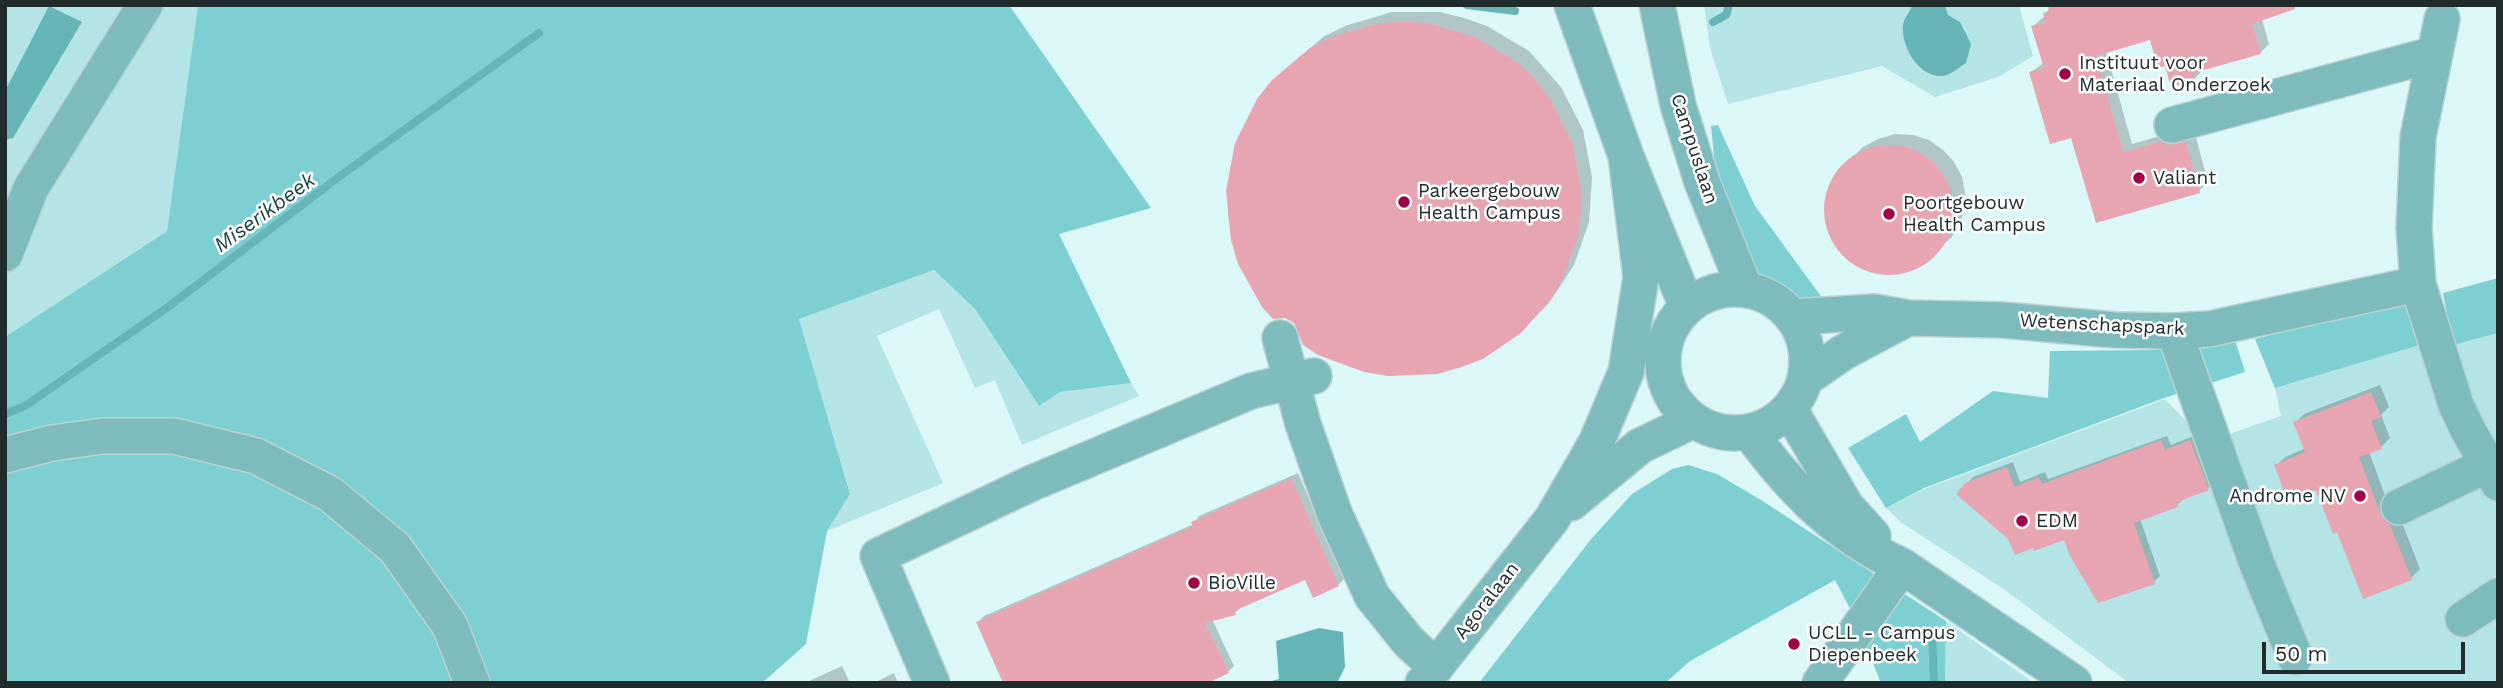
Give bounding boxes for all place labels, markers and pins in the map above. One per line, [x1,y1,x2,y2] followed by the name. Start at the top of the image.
[2079,52,2271,96] place label: Instituut voor Materiaal Onderzoek
[2057,66,2073,82] marker: Instituut voor Materiaal Onderzoek
[2153,167,2216,189] place label: Valiant
[2131,170,2147,186] marker: Valiant
[1418,180,1561,224] place label: Parkeergebouw Health Campus
[1903,192,2046,236] place label: Poortgebouw Health Campus
[1396,194,1412,210] marker: Parkeergebouw Health Campus
[1881,206,1897,222] marker: Poortgebouw Health Campus
[2229,485,2346,507] place label: Androme NV
[2352,488,2368,504] marker: Androme NV
[2036,510,2078,532] place label: EDM
[2014,513,2030,529] marker: EDM
[1208,572,1276,594] place label: BioVille
[1186,575,1202,591] marker: BioVille
[1808,622,1955,666] place label: UCLL - Campus Diepenbeek
[1786,636,1802,652] marker: UCLL - Campus Diepenbeek

